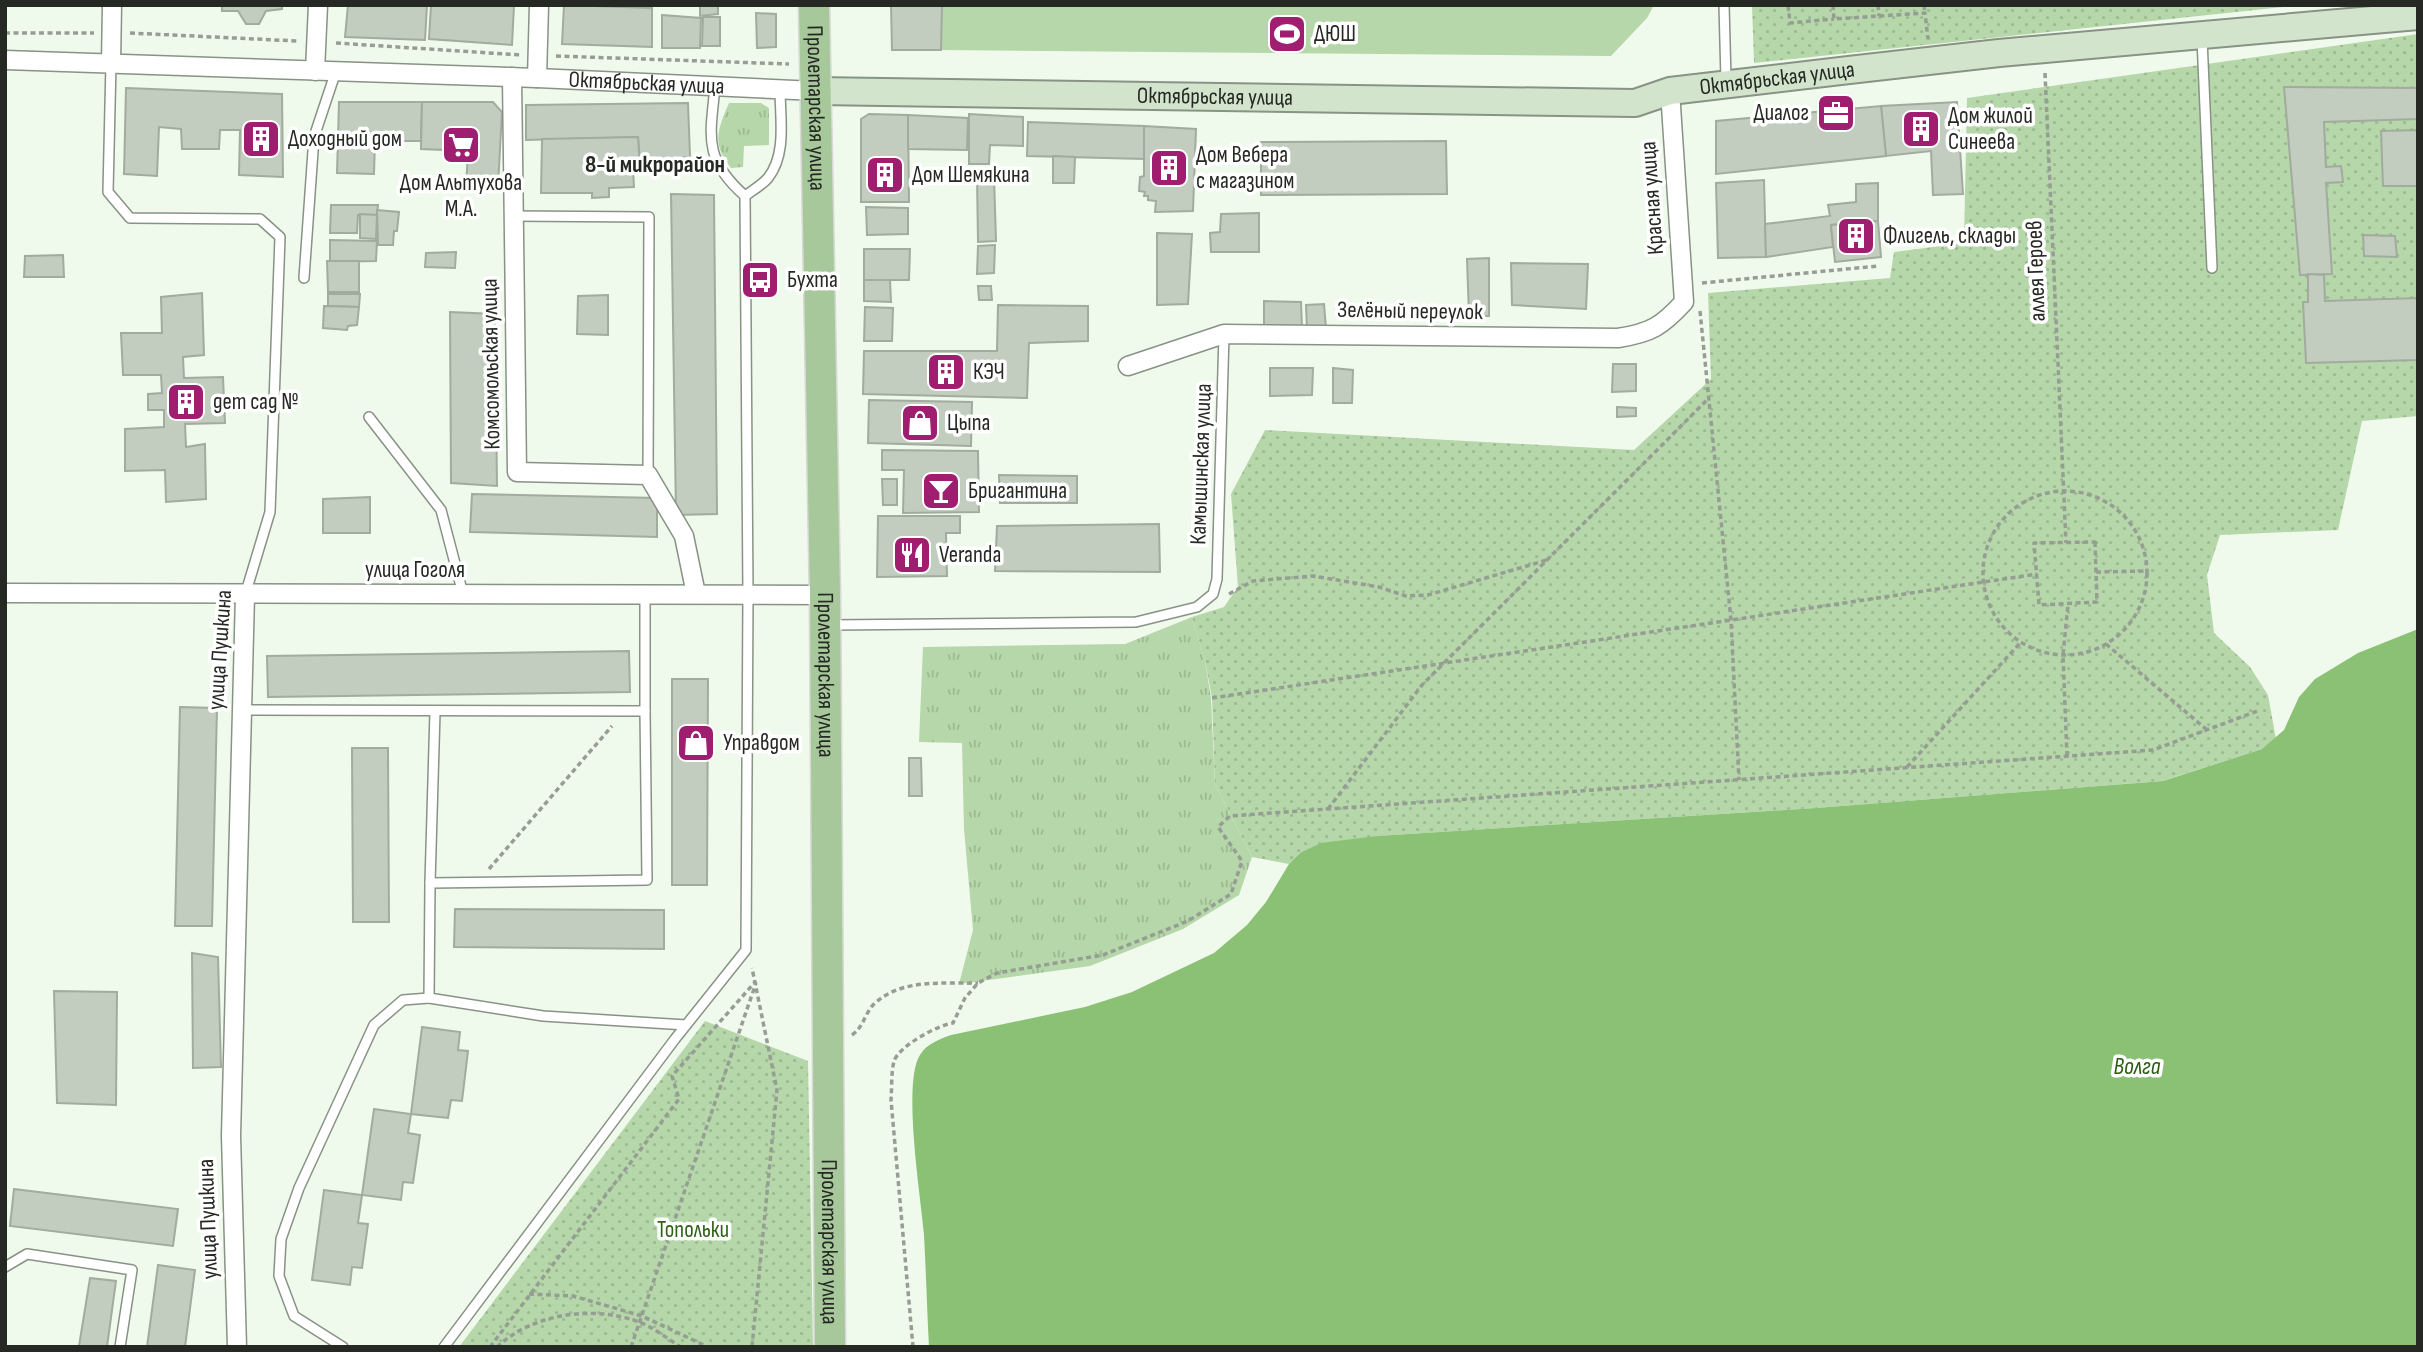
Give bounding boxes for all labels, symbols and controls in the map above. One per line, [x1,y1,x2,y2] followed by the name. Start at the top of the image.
[1266,13,1308,55] sports icon: ДЮШ
[1314,20,1356,48] place label: ДЮШ
[800,25,831,191] street label: Пролетарская улица
[1698,55,1856,101] street label: Октябрьская улица
[568,65,725,101] street label: Октябрьская улица
[1137,82,1293,112] street label: Октябрьская улица
[1815,92,1857,134] office icon: Диалог
[1753,99,1809,127] place label: Диалог
[1948,102,2033,156] place label: Дом жилой Синеева
[1900,108,1942,150] building icon: Дом жилой Синеева
[240,118,282,160] building icon: Доходный дом
[440,124,482,166] supermarket icon: Дом Альтухова М.А.
[288,125,402,153] place label: Доходный дом
[1634,140,1670,256] street label: Красная улица
[1196,141,1295,195] place label: Дом Вебера с магазином
[1148,147,1190,189] building icon: Дом Вебера с магазином
[585,150,725,179] district label: 8-й микрорайон
[864,154,906,196] building icon: Дом Шемякина
[912,161,1029,189] place label: Дом Шемякина
[400,169,522,223] place label: Дом Альтухова М.А.
[1835,215,1877,257] building icon: Флигель, склады
[2020,220,2052,322] street label: аллея Героев
[1883,222,2016,250] place label: Флигель, склады
[739,259,781,301] bus stop icon: Бухта
[787,266,838,294] place label: Бухта
[476,278,506,450] street label: Комсомольская улица
[1337,296,1483,326] street label: Зелёный переулок
[925,351,967,393] building icon: КЭЧ
[973,358,1005,386] place label: КЭЧ
[165,381,207,423] building icon: дет сад №
[1184,383,1218,545] street label: Камышинская улица
[213,388,298,416] place label: дет сад №
[899,402,941,444] shop icon: Цыпа
[947,409,990,437] place label: Цыпа
[920,470,962,512] bar icon: Бригантина
[968,477,1067,505] place label: Бригантина
[891,534,933,576] restaurant icon: Veranda
[939,541,1001,569] place label: Veranda
[365,556,465,584] street label: улица Гоголя
[202,589,238,711] street label: улица Пушкина
[811,592,840,758] street label: Пролетарская улица
[675,722,717,764] shop icon: Управдом
[723,729,800,757] place label: Управдом
[2114,1052,2161,1081] water label: Волга
[192,1158,224,1280] street label: улица Пушкина
[815,1159,844,1325] street label: Пролетарская улица
[657,1216,729,1244] park label: Топольки

